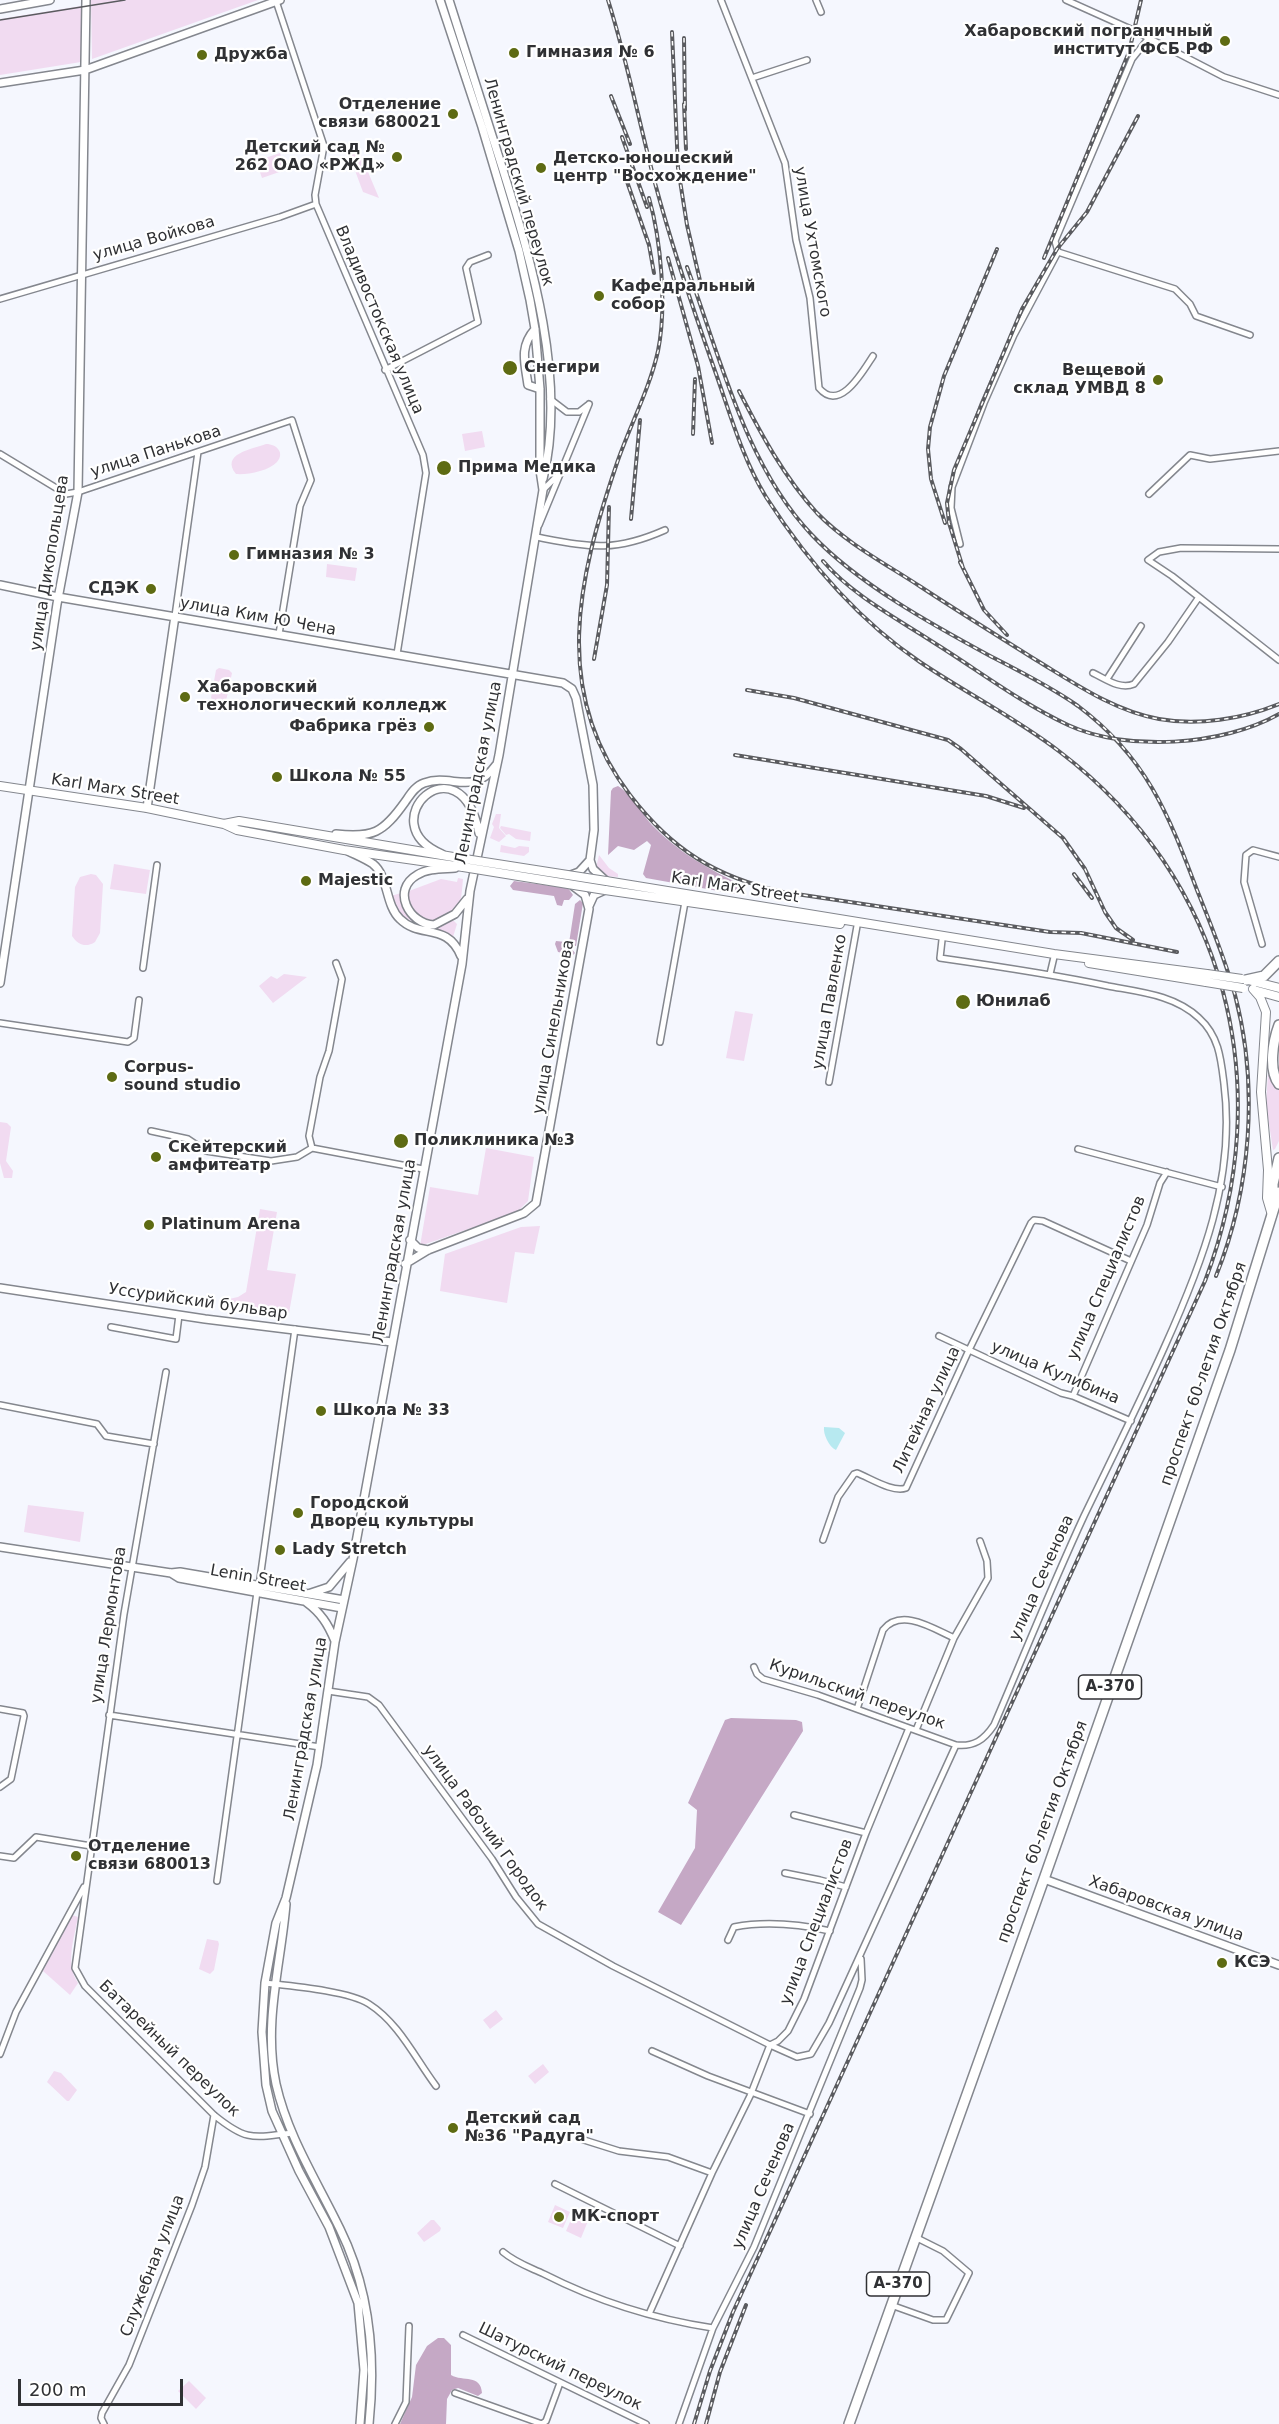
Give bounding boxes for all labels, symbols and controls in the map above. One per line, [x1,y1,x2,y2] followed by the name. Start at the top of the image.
[964,22,1213,60] place label: Хабаровский пограничный институт ФСБ РФ
[1218,34,1232,48] marker: Хабаровский пограничный институт ФСБ РФ
[526,43,655,63] place label: Гимназия № 6
[214,45,288,65] place label: Дружба
[507,46,521,60] marker: Гимназия № 6
[195,48,209,62] marker: Дружба
[479,75,557,289] street label: Ленинградский переулок
[318,95,441,133] place label: Отделение связи 680021
[446,107,460,121] marker: Отделение связи 680021
[235,138,385,176] place label: Детский сад № 262 ОАО «РЖД»
[553,149,757,187] place label: Детско-юношеский центр "Восхождение"
[390,150,404,164] marker: Детский сад № 262 ОАО «РЖД»
[534,161,548,175] marker: Детско-юношеский центр "Восхождение"
[789,165,835,319] street label: улица Ухтомского
[91,212,217,266] street label: улица Войкова
[330,223,428,417] street label: Владивостокская улица
[611,277,755,315] place label: Кафедральный собор
[592,289,606,303] marker: Кафедральный собор
[524,358,600,378] place label: Снегири
[501,359,519,377] marker: Снегири
[1013,361,1146,399] place label: Вещевой склад УМВД 8
[1151,373,1165,387] marker: Вещевой склад УМВД 8
[88,422,224,482] street label: улица Панькова
[458,458,596,478] place label: Прима Медика
[435,459,453,477] marker: Прима Медика
[27,474,73,652] street label: улица Дикопольцева
[246,545,375,565] place label: Гимназия № 3
[227,548,241,562] marker: Гимназия № 3
[88,579,139,599] place label: СДЭК
[144,582,158,596] marker: СДЭК
[178,594,338,640] street label: улица Ким Ю Чена
[197,678,447,716] place label: Хабаровский технологический колледж
[452,680,506,866] street label: Ленинградская улица
[178,690,192,704] marker: Хабаровский технологический колледж
[289,717,417,737] place label: Фабрика грёз
[422,720,436,734] marker: Фабрика грёз
[289,767,406,787] place label: Школа № 55
[50,770,180,810] street label: Karl Marx Street
[270,770,284,784] marker: Школа № 55
[670,868,800,908] street label: Karl Marx Street
[318,871,393,891] place label: Majestic
[299,874,313,888] marker: Majestic
[809,933,851,1071] street label: улица Павленко
[529,938,579,1116] street label: улица Синельникова
[976,992,1051,1012] place label: Юнилаб
[954,993,972,1011] marker: Юнилаб
[124,1058,241,1096] place label: Corpus- sound studio
[105,1070,119,1084] marker: Corpus- sound studio
[414,1131,575,1151] place label: Поликлиника №3
[392,1132,410,1150] marker: Поликлиника №3
[168,1138,287,1176] place label: Скейтерский амфитеатр
[149,1150,163,1164] marker: Скейтерский амфитеатр
[369,1158,421,1344] street label: Ленинградская улица
[1064,1193,1150,1363] street label: улица Специалистов
[161,1215,300,1235] place label: Platinum Arena
[142,1218,156,1232] marker: Platinum Arena
[1157,1260,1251,1488] street label: проспект 60-летия Октября
[107,1280,289,1324] street label: Уссурийский бульвар
[988,1337,1122,1409] street label: улица Кулибина
[889,1344,965,1476] street label: Литейная улица
[333,1401,450,1421] place label: Школа № 33
[314,1404,328,1418] marker: Школа № 33
[310,1494,474,1532] place label: Городской Дворец культуры
[291,1506,305,1520] marker: Городской Дворец культуры
[1006,1512,1078,1644] street label: улица Сеченова
[292,1540,407,1560] place label: Lady Stretch
[273,1543,287,1557] marker: Lady Stretch
[87,1545,131,1705] street label: улица Лермонтова
[209,1561,307,1597] street label: Lenin Street
[280,1636,332,1822] street label: Ленинградская улица
[766,1656,948,1734] street label: Курильский переулок
[1078,1675,1142,1699] road number: А-370
[994,1718,1092,1946] street label: проспект 60-летия Октября
[418,1741,552,1915] street label: улица Рабочий Городок
[776,1836,858,2008] street label: улица Специалистов
[88,1837,211,1875] place label: Отделение связи 680013
[69,1849,83,1863] marker: Отделение связи 680013
[1086,1872,1246,1946] street label: Хабаровская улица
[1234,1953,1271,1973] place label: КСЭ
[1215,1956,1229,1970] marker: КСЭ
[95,1977,243,2121] street label: Батарейный переулок
[465,2109,594,2147] place label: Детский сад №36 "Радуга"
[729,2120,799,2252] street label: улица Сеченова
[446,2121,460,2135] marker: Детский сад №36 "Радуга"
[117,2192,189,2340] street label: Служебная улица
[571,2207,659,2227] place label: МК-спорт
[552,2210,566,2224] marker: МК-спорт
[866,2272,930,2296] road number: А-370
[475,2319,645,2415] street label: Шатурский переулок
[21,2367,186,2405] scale bar
[29,2379,87,2400] text: 200 m

